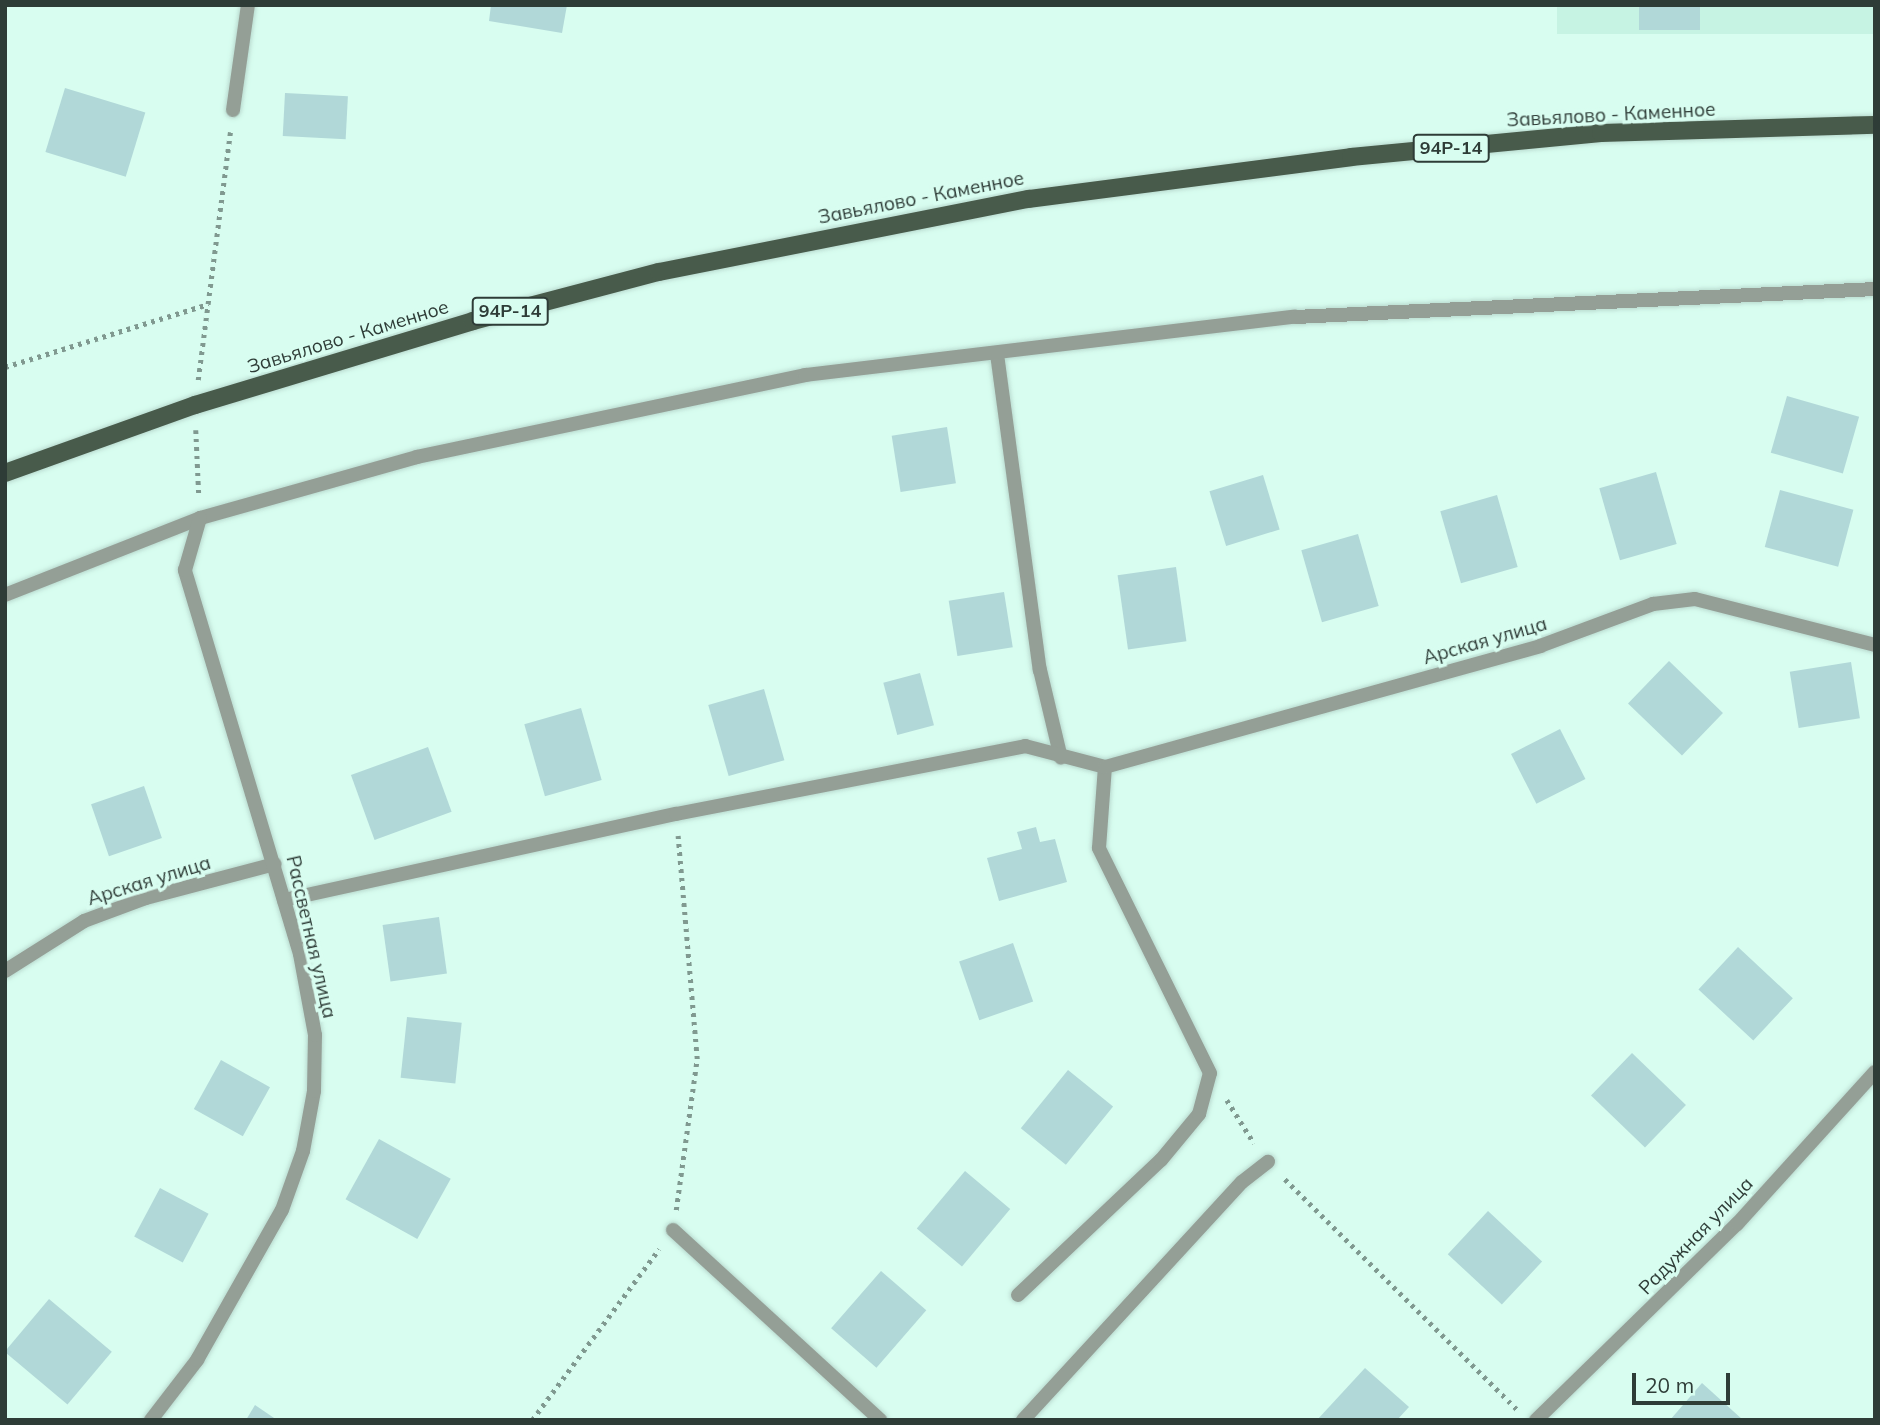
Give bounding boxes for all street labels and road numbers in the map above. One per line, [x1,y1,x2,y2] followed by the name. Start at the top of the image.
[1506,98,1716,132] street label: Завьялово - Каменное
[1412,134,1490,162] road number: 94Р-14
[816,167,1026,229] street label: Завьялово - Каменное
[245,296,451,378] street label: Завьялово - Каменное
[472,296,548,326] road number: 94Р-14
[1420,612,1550,670] street label: Арская улица
[85,851,213,911] street label: Арская улица
[281,853,341,1021] street label: Рассветная улица
[1634,1172,1758,1300] street label: Радужная улица

